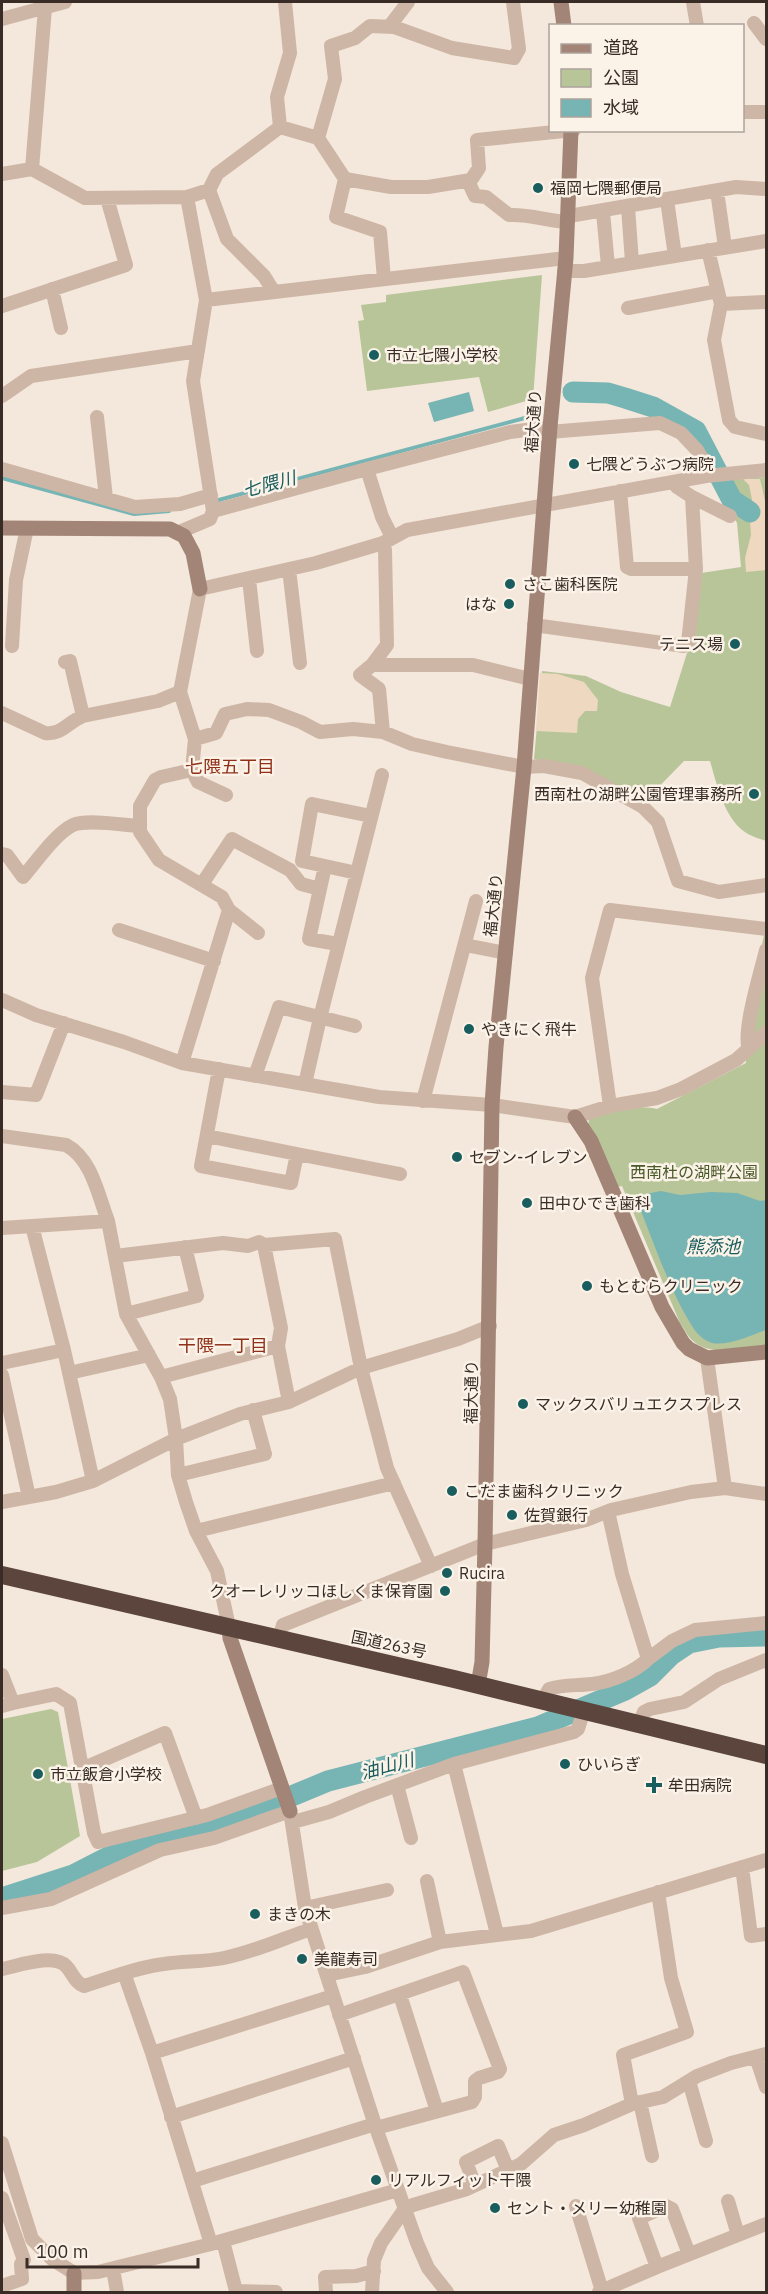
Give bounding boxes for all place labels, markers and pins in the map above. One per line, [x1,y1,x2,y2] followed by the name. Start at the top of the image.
[550,178,662,198] place label: 福岡七隈郵便局
[531,181,545,195] marker: 福岡七隈郵便局
[386,345,498,365] place label: 市立七隈小学校
[367,348,381,362] marker: 市立七隈小学校
[586,454,714,474] place label: 七隈どうぶつ病院
[567,457,581,471] marker: 七隈どうぶつ病院
[522,574,618,594] place label: さこ歯科医院
[503,577,517,591] marker: さこ歯科医院
[465,594,497,614] place label: はな
[502,597,516,611] marker: はな
[659,634,723,654] place label: テニス場
[728,637,742,651] marker: テニス場
[534,784,742,804] place label: 西南杜の湖畔公園管理事務所
[747,787,761,801] marker: 西南杜の湖畔公園管理事務所
[481,1019,577,1039] place label: やきにく飛牛
[462,1022,476,1036] marker: やきにく飛牛
[469,1147,587,1167] place label: セブン-イレブン
[450,1150,464,1164] marker: セブン-イレブン
[539,1193,651,1213] place label: 田中ひでき歯科
[520,1196,534,1210] marker: 田中ひでき歯科
[599,1276,743,1296] place label: もとむらクリニック
[580,1279,594,1293] marker: もとむらクリニック
[535,1394,742,1414] place label: マックスバリュエクスプレス
[516,1397,530,1411] marker: マックスバリュエクスプレス
[464,1481,624,1501] place label: こだま歯科クリニック
[445,1484,459,1498] marker: こだま歯科クリニック
[524,1505,588,1525] place label: 佐賀銀行
[505,1508,519,1522] marker: 佐賀銀行
[459,1563,505,1583] place label: Rucira
[440,1566,454,1580] marker: Rucira
[209,1581,433,1601] place label: クオーレリッコほしくま保育園
[438,1584,452,1598] marker: クオーレリッコほしくま保育園
[577,1754,641,1774] place label: ひいらぎ
[558,1757,572,1771] marker: ひいらぎ
[50,1764,162,1784] place label: 市立飯倉小学校
[31,1767,45,1781] marker: 市立飯倉小学校
[668,1775,732,1795] place label: 牟田病院
[645,1776,663,1794] marker: 牟田病院
[267,1904,331,1924] place label: まきの木
[248,1907,262,1921] marker: まきの木
[314,1949,378,1969] place label: 美龍寿司
[295,1952,309,1966] marker: 美龍寿司
[388,2170,532,2190] place label: リアルフィット干隈
[369,2173,383,2187] marker: リアルフィット干隈
[507,2198,667,2218] place label: セント・メリー幼稚園
[488,2201,502,2215] marker: セント・メリー幼稚園

